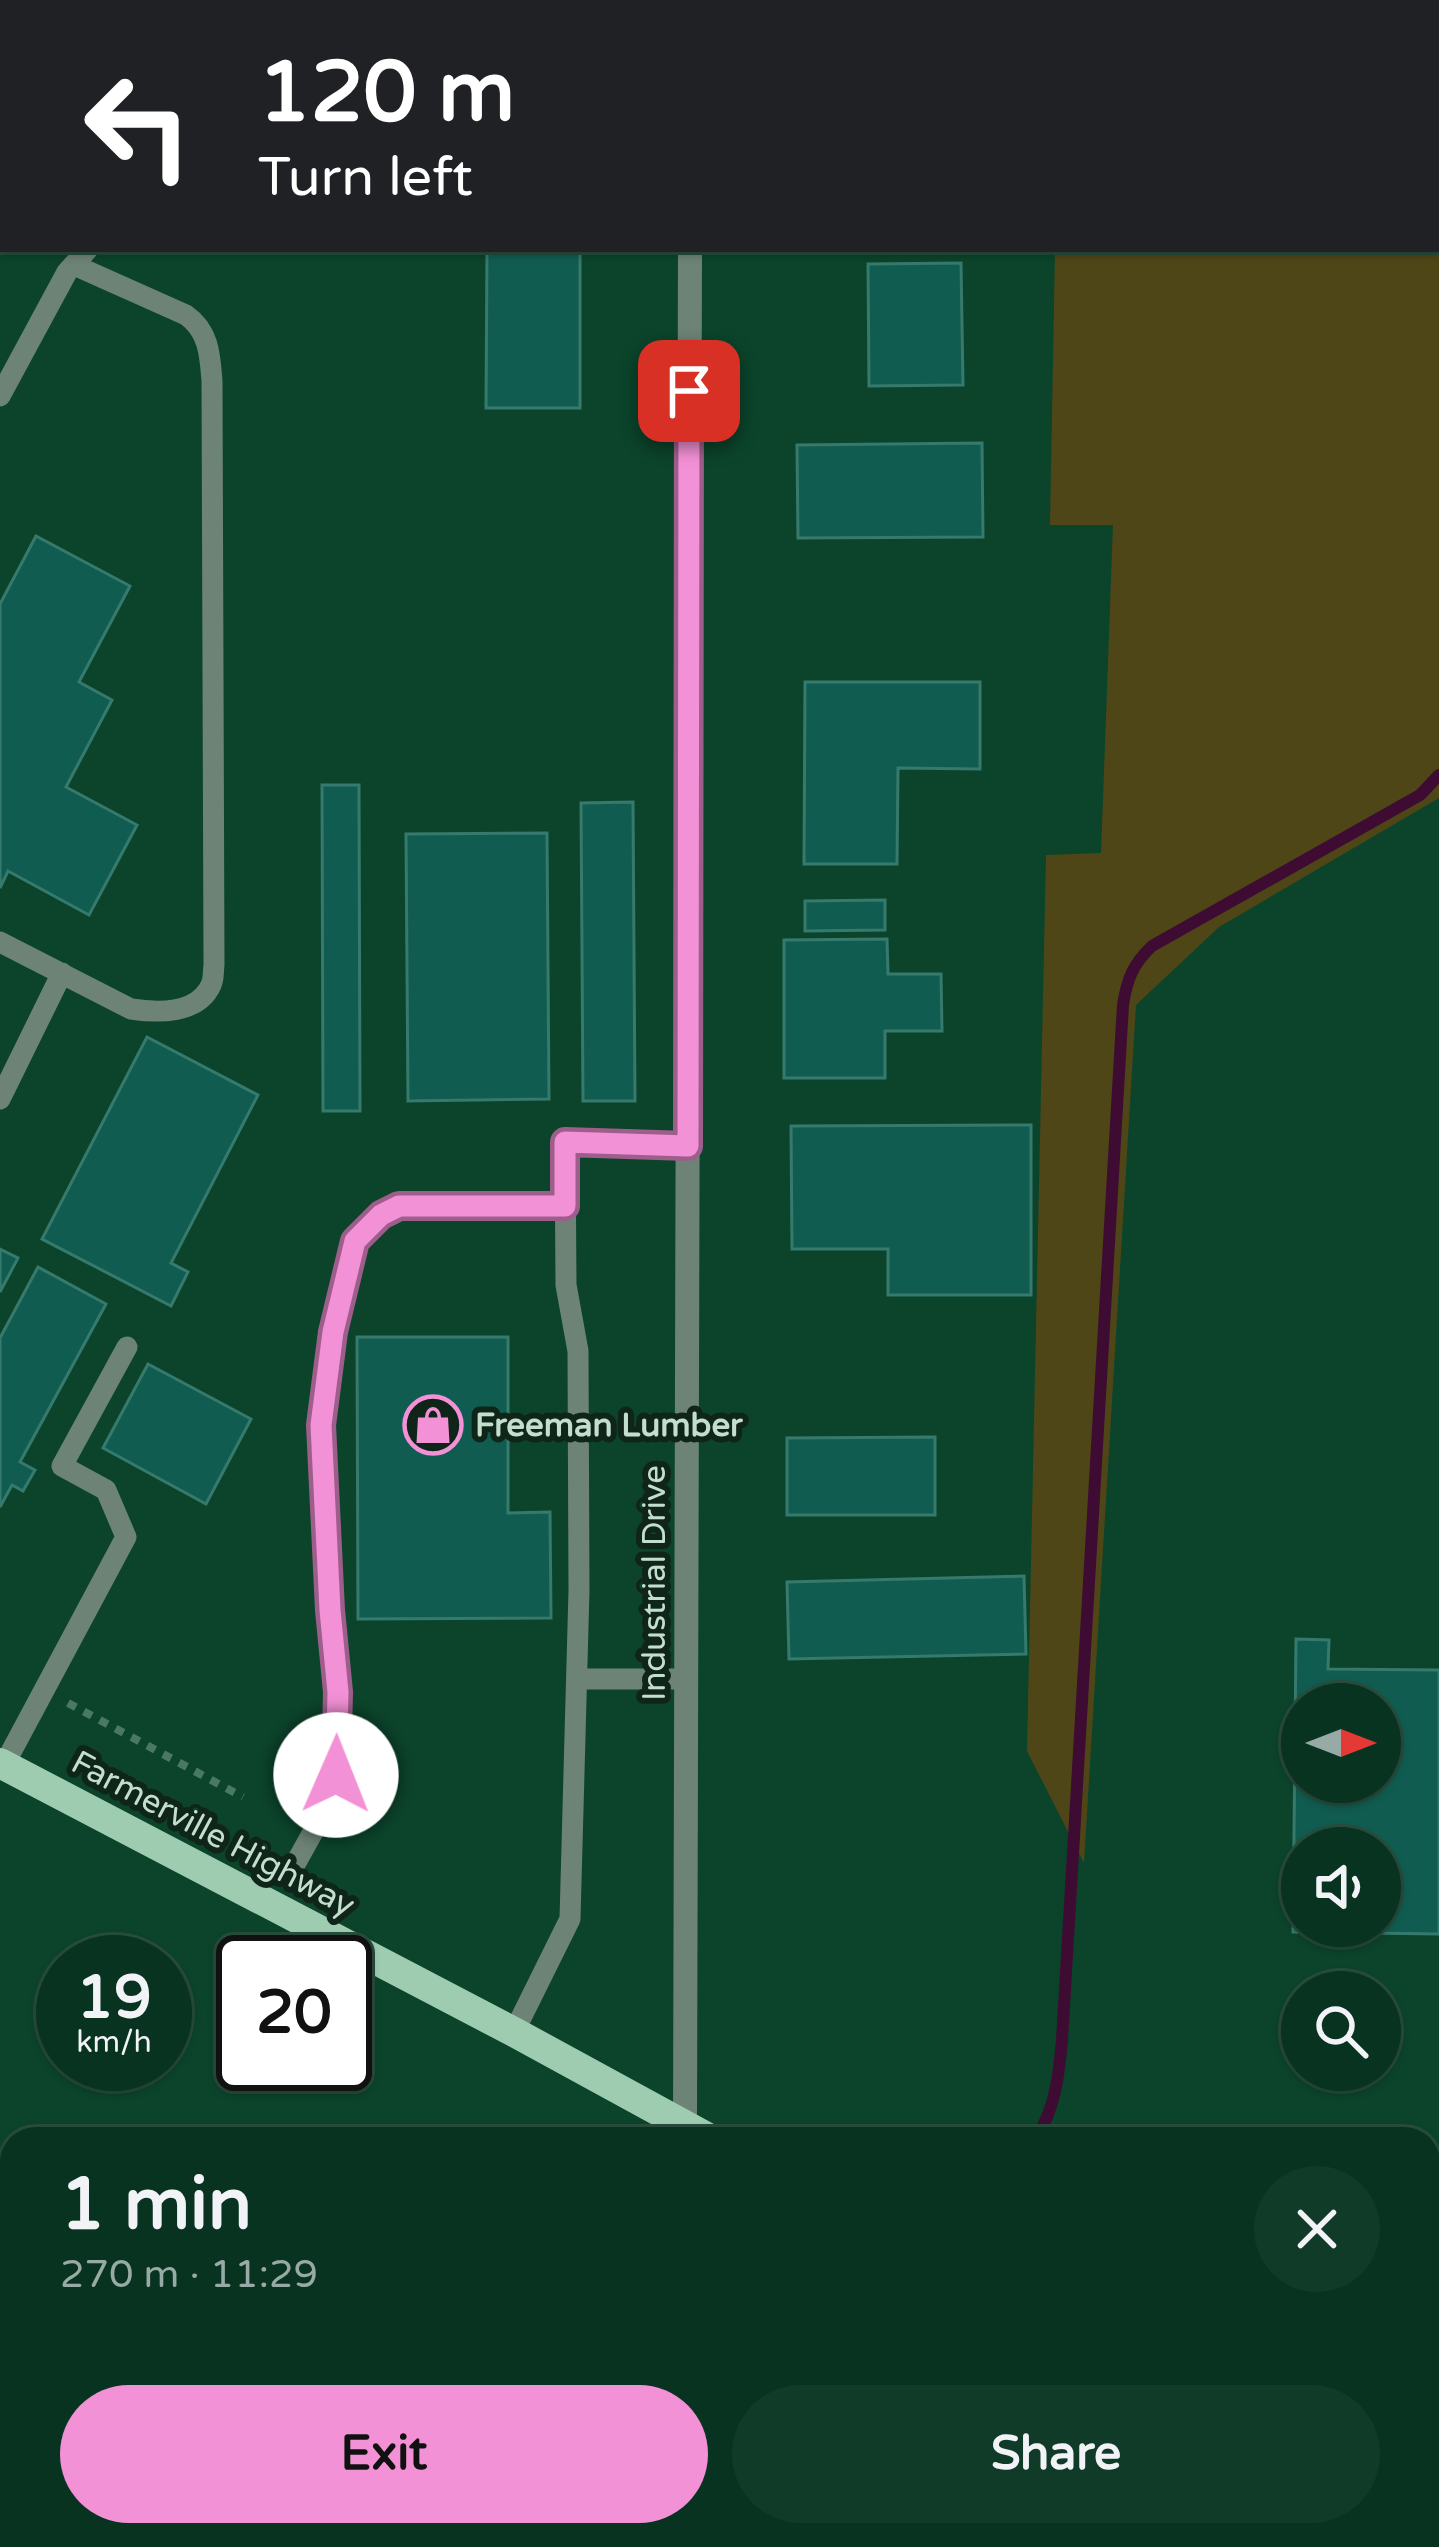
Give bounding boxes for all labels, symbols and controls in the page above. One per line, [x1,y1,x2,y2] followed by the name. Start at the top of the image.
[258,43,515,144] text: 120 m
[60,48,216,204] icon: left
[258,145,473,210] text: Turn left
[638,340,740,442] pin
[656,358,722,424] icon: arrive
[402,1394,464,1456] shop icon: Freeman Lumber
[475,1406,743,1445] place label: Freeman Lumber
[635,1465,674,1701] street label: Industrial Drive
[1281,1683,1401,1803] north arrow
[1281,1683,1401,2091] map controls
[273,1712,399,1838] position arrow
[65,1743,361,1925] street label: Farmerville Highway
[1281,1827,1401,1947] button: sound
[216,1935,372,2091] speed limit sign: 20
[76,1962,152,2034] text: 19
[1281,1971,1401,2091] button: search
[76,2024,152,2061] text: km/h
[60,2162,252,2249] text: 1 min
[1254,2166,1380,2292] button: close
[60,2251,318,2298] text: 270 m · 11:29
[60,2385,708,2523] button: Exit
[732,2385,1380,2523] button: Share

